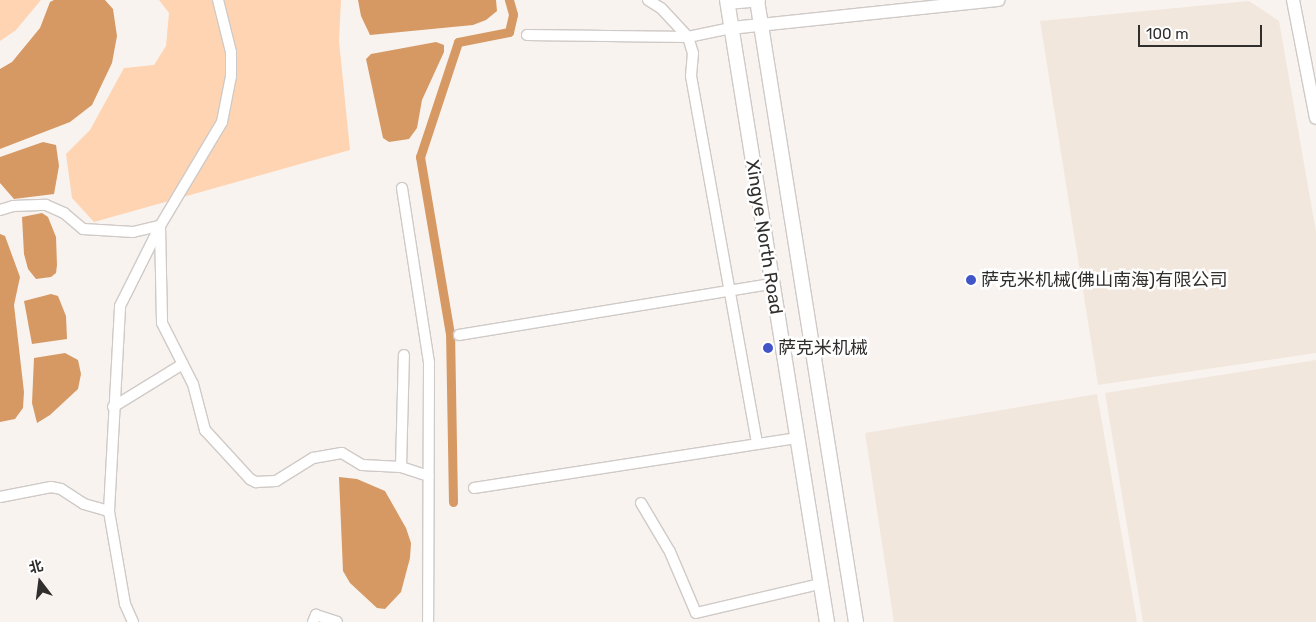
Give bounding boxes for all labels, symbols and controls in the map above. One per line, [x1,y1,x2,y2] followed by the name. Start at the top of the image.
[1141,15,1265,47] scale bar
[1146,25,1188,43] text: 100 m
[741,158,787,316] street label: Xingye North Road
[981,269,1227,291] place label: 萨克米机械(佛山南海)有限公司
[965,274,977,286] marker: 萨克米机械(佛山南海)有限公司
[778,337,868,359] place label: 萨克米机械
[762,342,774,354] marker: 萨克米机械
[15,557,65,607] north arrow
[27,557,45,577] text: 北

